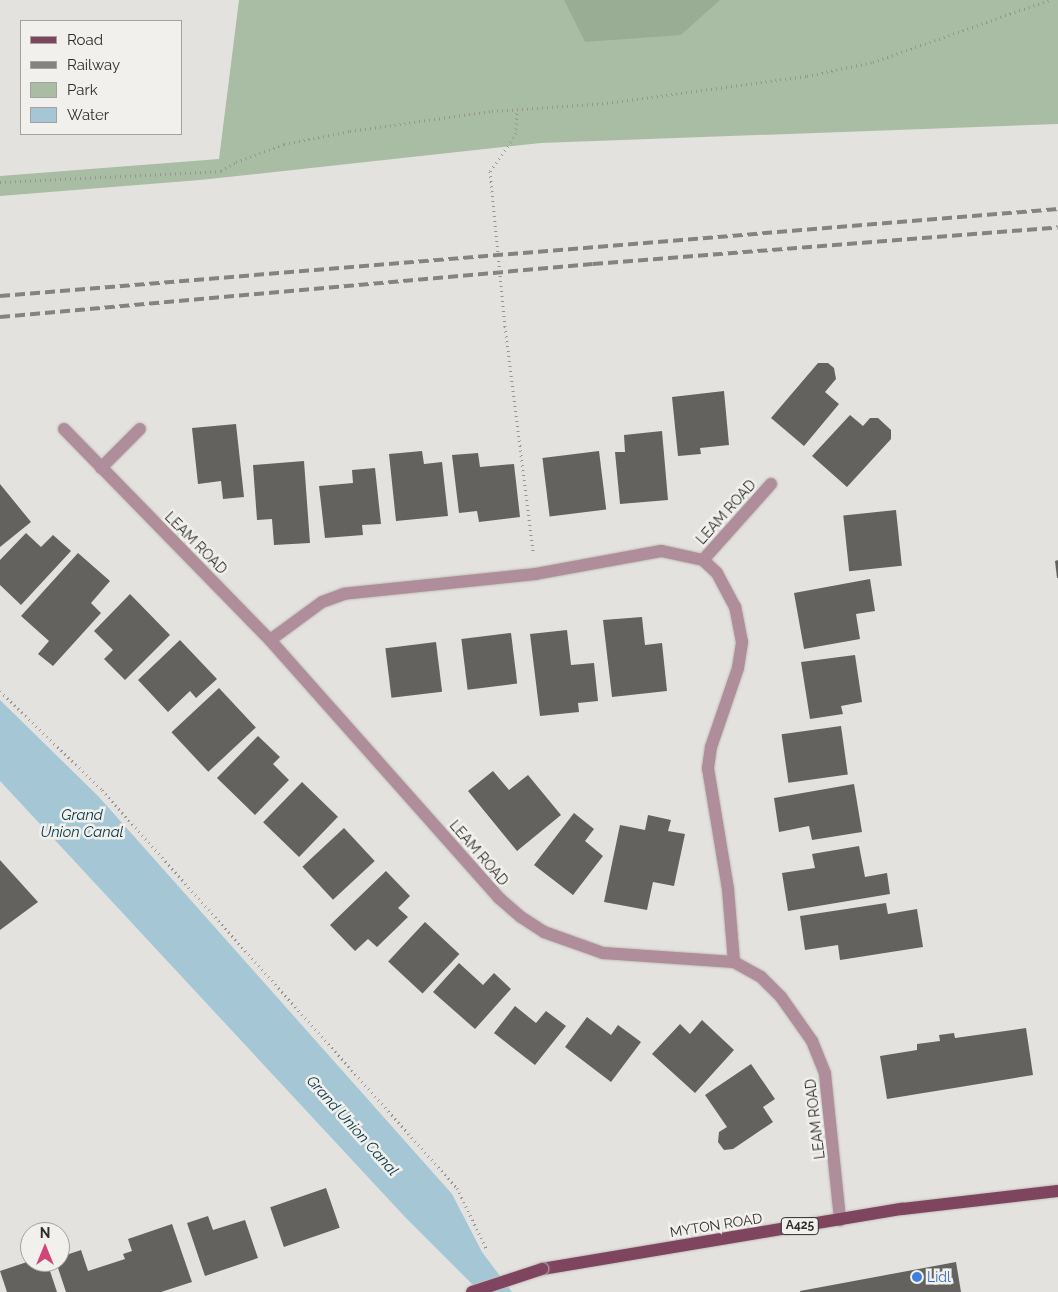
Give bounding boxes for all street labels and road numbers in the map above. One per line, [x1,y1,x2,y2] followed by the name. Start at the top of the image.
[693,476,759,548] street label: LEAM ROAD
[162,509,230,577] street label: LEAM ROAD
[446,817,512,889] street label: LEAM ROAD
[802,1078,828,1160] street label: LEAM ROAD
[669,1209,763,1241] street label: MYTON ROAD
[780,1216,820,1236] road number: A425

